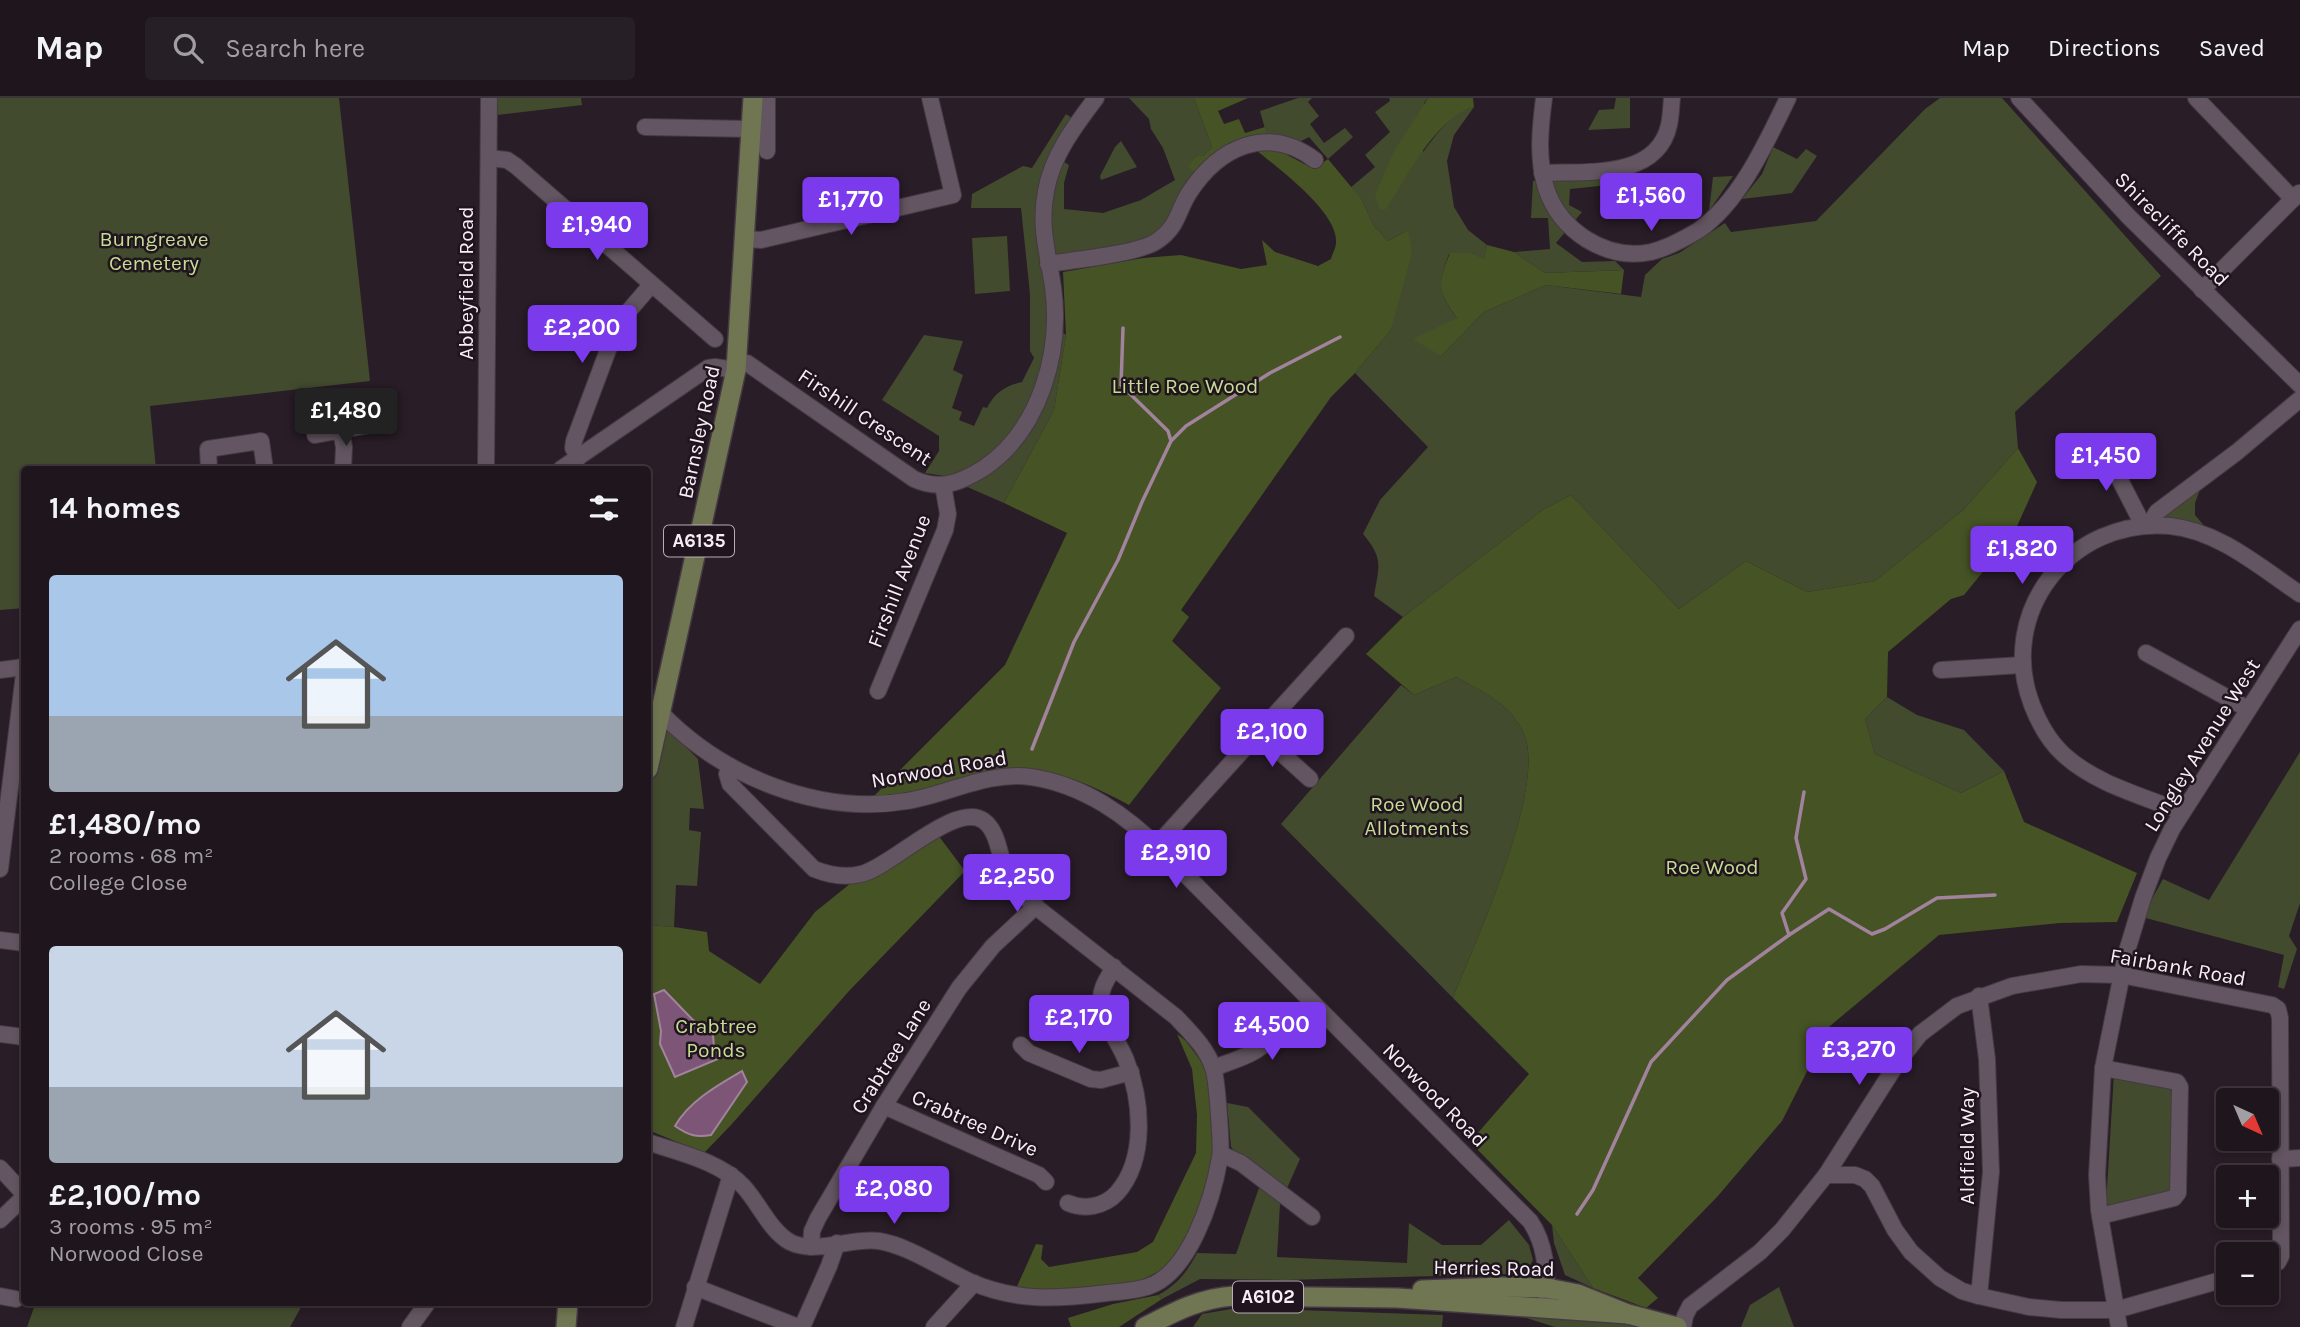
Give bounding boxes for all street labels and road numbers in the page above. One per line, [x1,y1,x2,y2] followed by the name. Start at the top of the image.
[2110,167,2234,291] street label: Shirecliffe Road
[454,206,478,360] street label: Abbeyfield Road
[673,363,725,501] street label: Barnsley Road
[794,363,936,471] street label: Firshill Crescent
[863,511,935,651] street label: Firshill Avenue
[664,526,734,556] road number: A6135
[2139,654,2265,836] street label: Longley Avenue West
[869,745,1009,793] street label: Norwood Road
[2108,943,2248,991] street label: Fairbank Road
[846,994,936,1118] street label: Crabtree Lane
[1378,1038,1492,1152] street label: Norwood Road
[908,1084,1042,1162] street label: Crabtree Drive
[1955,1087,1979,1205] street label: Aldfield Way
[1433,1255,1555,1281] street label: Herries Road
[1233,1282,1303,1312] road number: A6102

